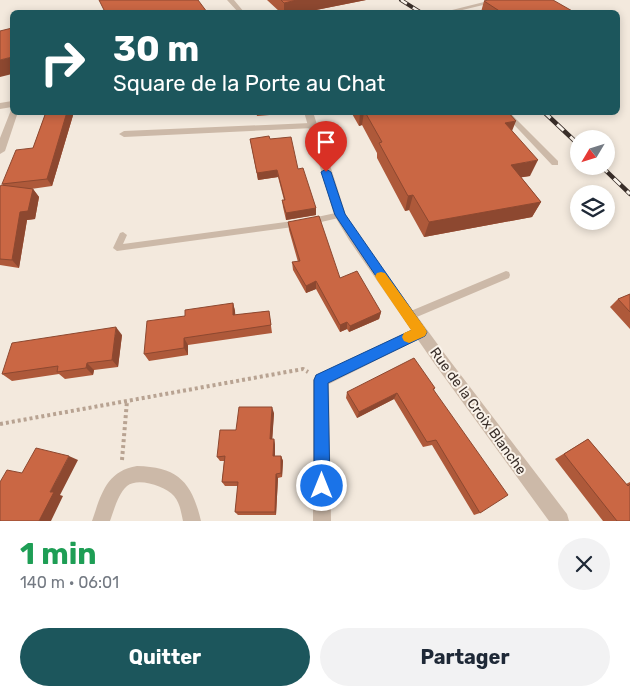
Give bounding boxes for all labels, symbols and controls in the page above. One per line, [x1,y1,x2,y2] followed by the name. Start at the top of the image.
[113,28,199,70] text: 30 m
[30,30,95,95] icon: right
[113,70,385,97] text: Square de la Porte au Chat
[305,121,347,172] pin
[312,128,340,156] icon: arrive
[570,130,615,175] north arrow
[570,130,615,230] map controls
[570,185,615,230] button: layers
[426,344,530,478] street label: Rue de la Croix Blanche
[295,459,347,511] position arrow
[20,536,97,572] text: 1 min
[558,538,610,590] button: close
[20,573,119,592] text: 140 m · 06:01
[20,628,310,686] button: Quitter
[320,628,610,686] button: Partager

